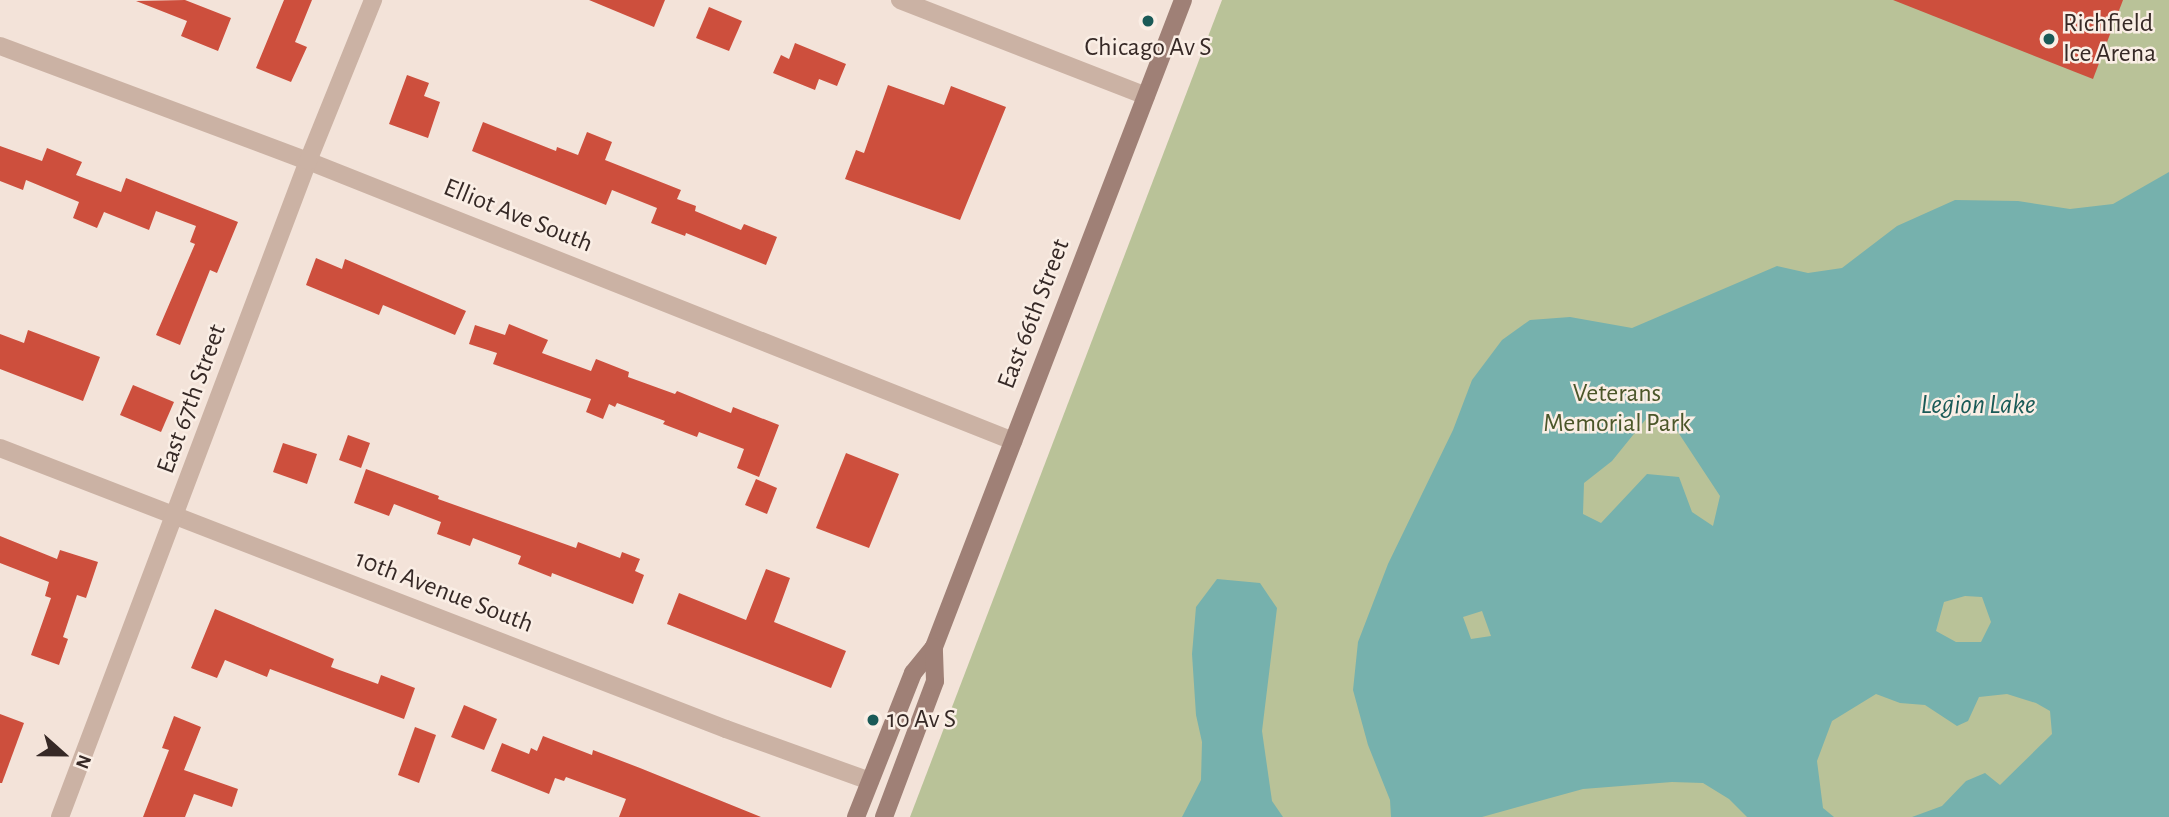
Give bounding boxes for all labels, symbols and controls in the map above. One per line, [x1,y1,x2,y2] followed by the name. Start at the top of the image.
[2063,8,2156,70] place label: Richfield Ice Arena
[1140,13,1156,29] marker: Chicago Av S
[2041,31,2057,47] marker: Richfield Ice Arena
[1085,32,1211,64] place label: Chicago Av S
[439,172,597,260] street label: Elliot Ave South
[991,235,1077,393] street label: East 66th Street
[151,320,233,478] street label: East 67th Street
[1543,378,1691,440] park label: Veterans Memorial Park
[1921,388,2035,422] water label: Legion Lake
[350,544,538,640] street label: 10th Avenue South
[887,704,956,736] place label: 10 Av S
[865,712,881,728] marker: 10 Av S
[28,719,98,789] north arrow
[72,752,94,771] text: N

